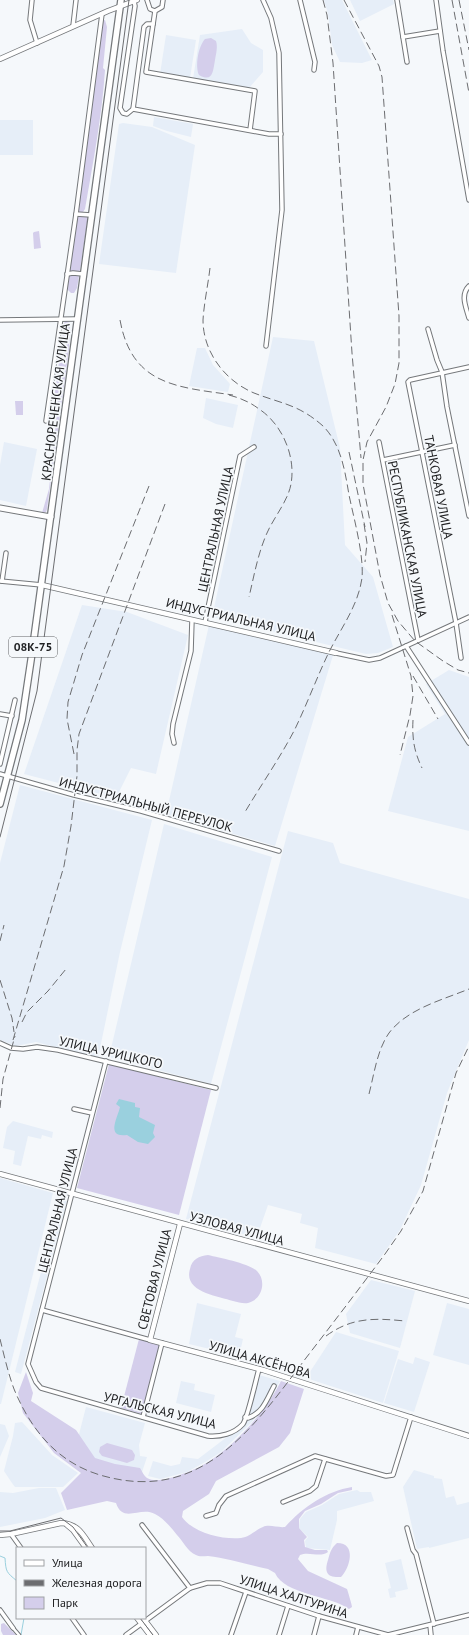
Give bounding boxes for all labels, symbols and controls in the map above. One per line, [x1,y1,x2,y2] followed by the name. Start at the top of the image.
[37,322,74,482] street label: КРАСНОРЕЧЕНСКАЯ УЛИЦА
[420,434,457,541] street label: ТАНКОВАЯ УЛИЦА
[384,459,431,619] street label: РЕСПУБЛИКАНСКАЯ УЛИЦА
[194,464,237,594] street label: ЦЕНТРАЛЬНАЯ УЛИЦА
[164,594,318,645] street label: ИНДУСТРИАЛЬНАЯ УЛИЦА
[9,637,57,657] road number: 08К-75
[57,773,234,836] street label: ИНДУСТРИАЛЬНЫЙ ПЕРЕУЛОК
[57,1032,165,1073] street label: УЛИЦА УРИЦКОГО
[34,1145,81,1274] street label: ЦЕНТРАЛЬНАЯ УЛИЦА
[188,1208,286,1249] street label: УЗЛОВАЯ УЛИЦА
[134,1226,175,1331] street label: СВЕТОВАЯ УЛИЦА
[207,1337,313,1382] street label: УЛИЦА АКСЁНОВА
[102,1388,218,1433] street label: УРГАЛЬСКАЯ УЛИЦА
[16,1547,146,1619] legend
[52,1555,83,1570] text: Улица
[237,1571,351,1622] street label: УЛИЦА ХАЛТУРИНА
[51,1575,142,1590] text: Железная дорога
[52,1595,78,1610] text: Парк

